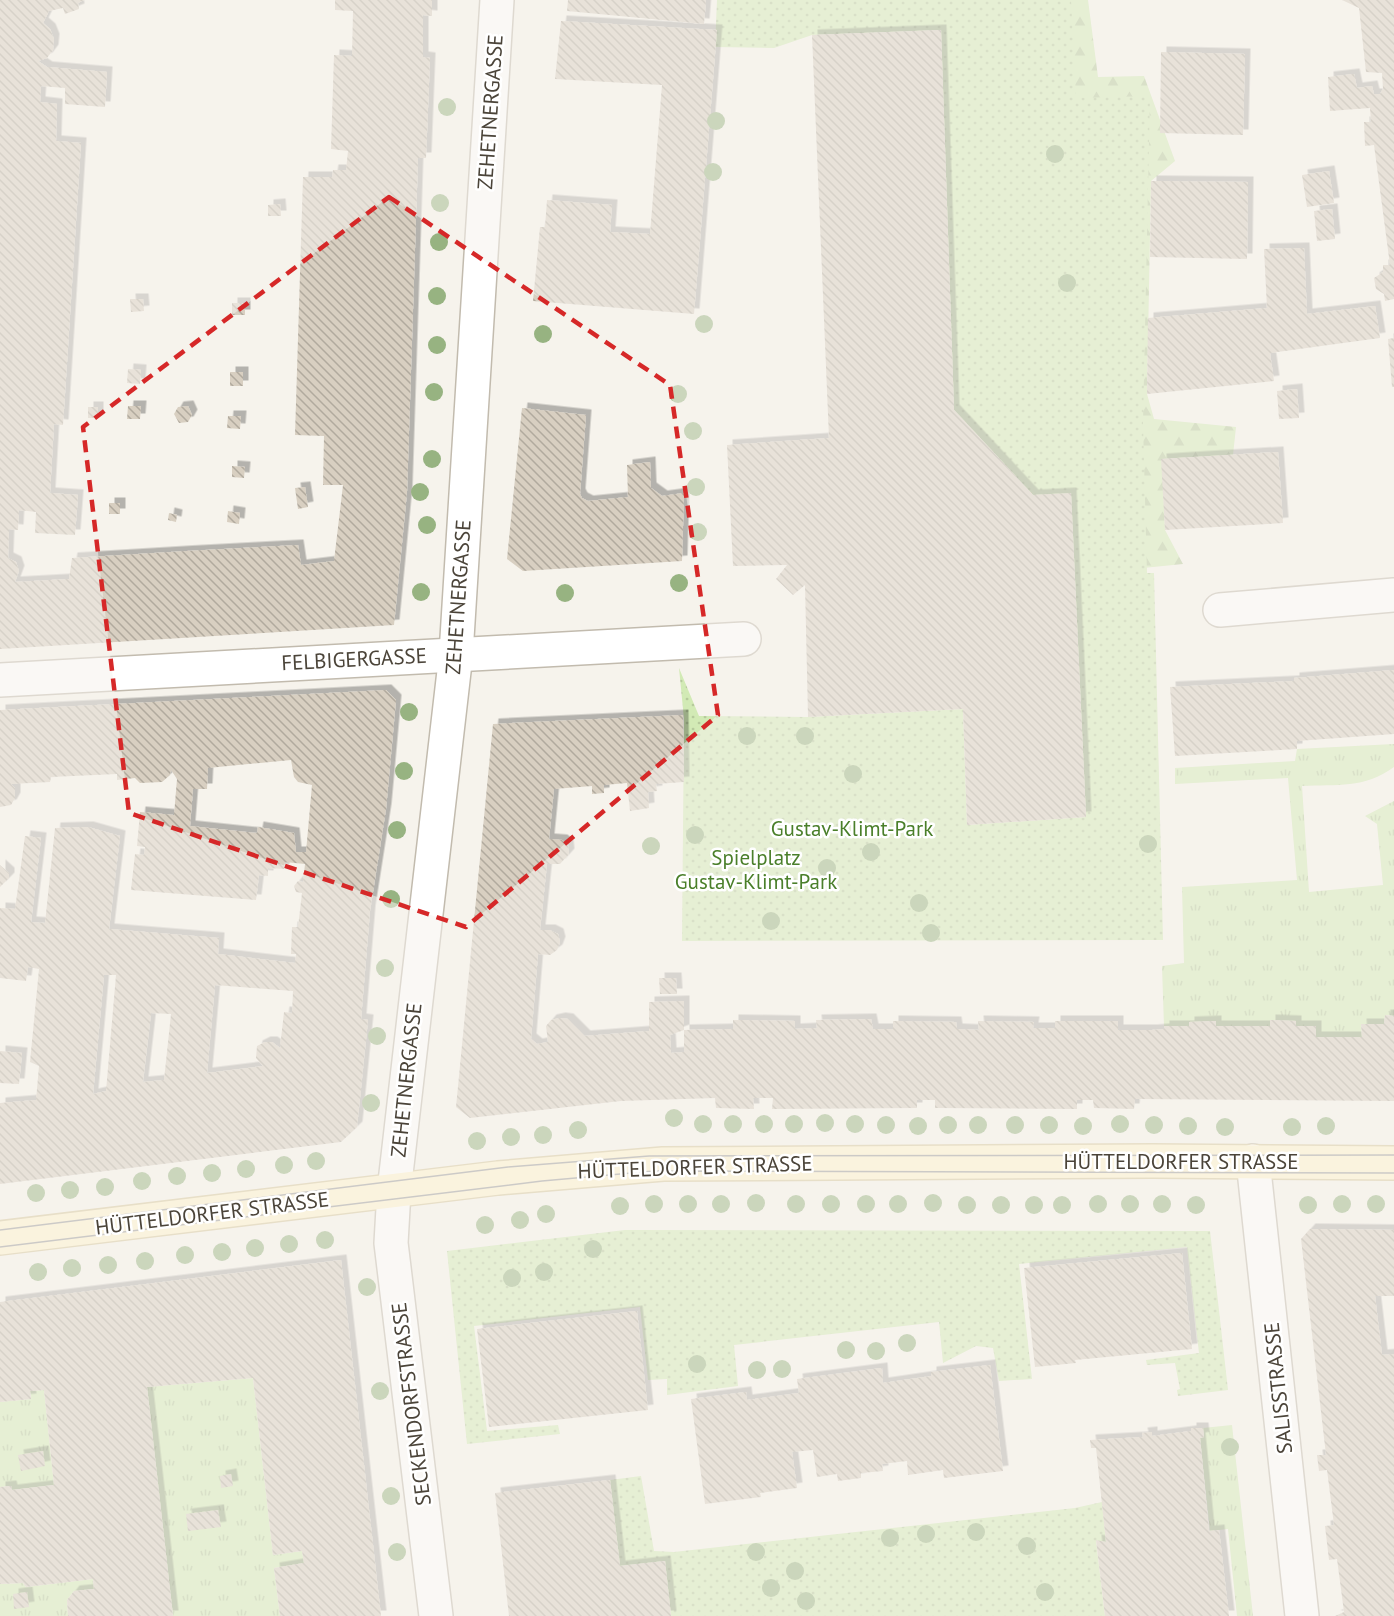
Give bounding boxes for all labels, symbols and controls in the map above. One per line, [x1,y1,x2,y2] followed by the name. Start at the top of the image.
[471,34,509,190] street label: ZEHETNERGASSE
[439,519,477,675] street label: ZEHETNERGASSE
[281,642,427,676] street label: FELBIGERGASSE
[771,815,933,842] park label: Gustav-Klimt-Park
[675,844,837,895] park label: Spielplatz Gustav-Klimt-Park
[384,1001,428,1159] street label: ZEHETNERGASSE
[1063,1148,1299,1175] street label: HÜTTELDORFER STRASSE
[577,1149,813,1185] street label: HÜTTELDORFER STRASSE
[94,1185,330,1241] street label: HÜTTELDORFER STRASSE
[385,1301,437,1507] street label: SECKENDORFSTRASSE
[1258,1321,1298,1455] street label: SALISSTRASSE

